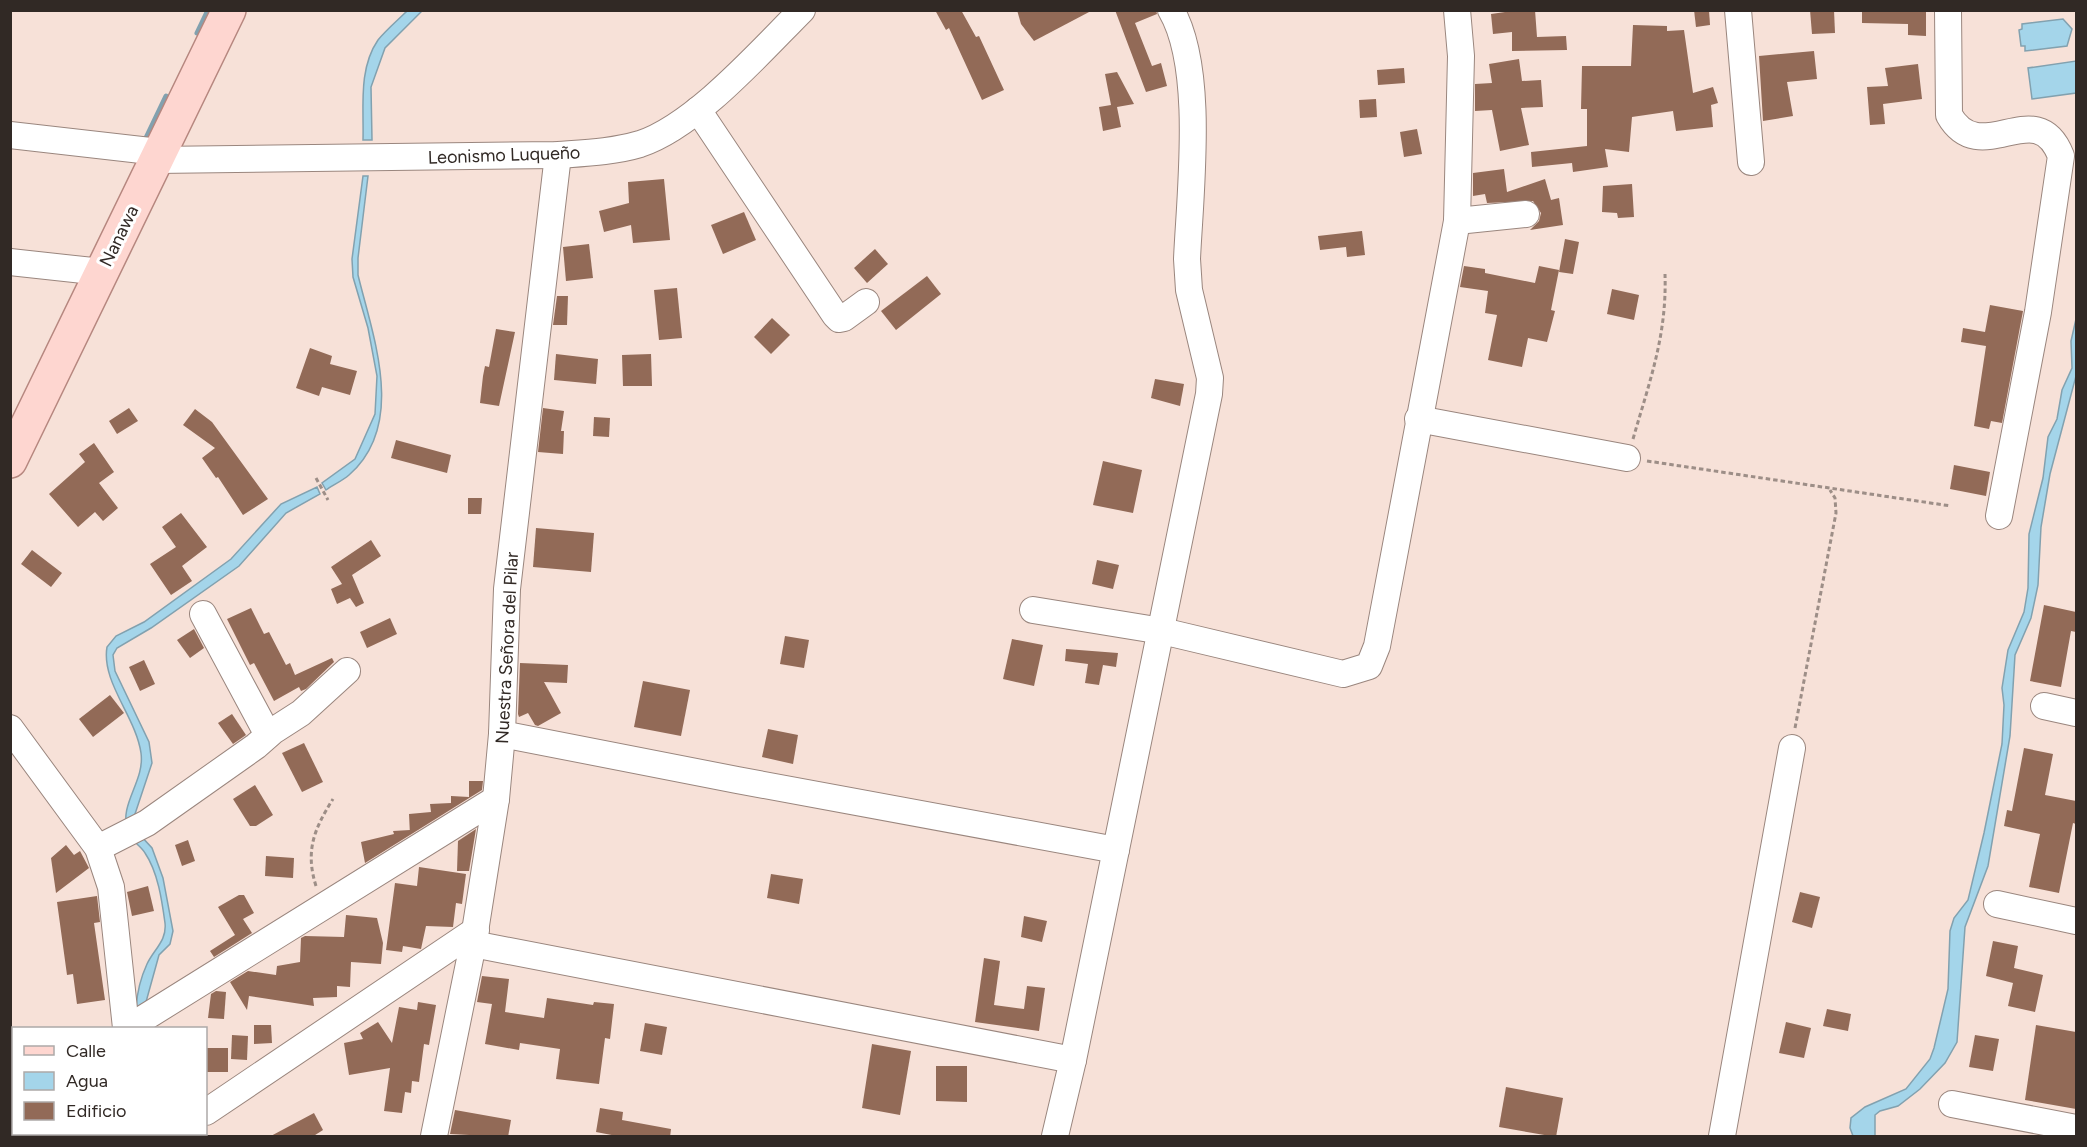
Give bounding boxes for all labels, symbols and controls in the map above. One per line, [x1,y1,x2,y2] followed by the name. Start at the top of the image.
[427,141,581,169] street label: Leonismo Luqueño
[95,202,143,270] street label: Nanawa
[491,551,523,745] street label: Nuestra Señora del Pilar
[12,1027,207,1135] legend
[66,1040,106,1062] text: Calle
[66,1070,108,1092] text: Agua
[66,1100,127,1122] text: Edificio

